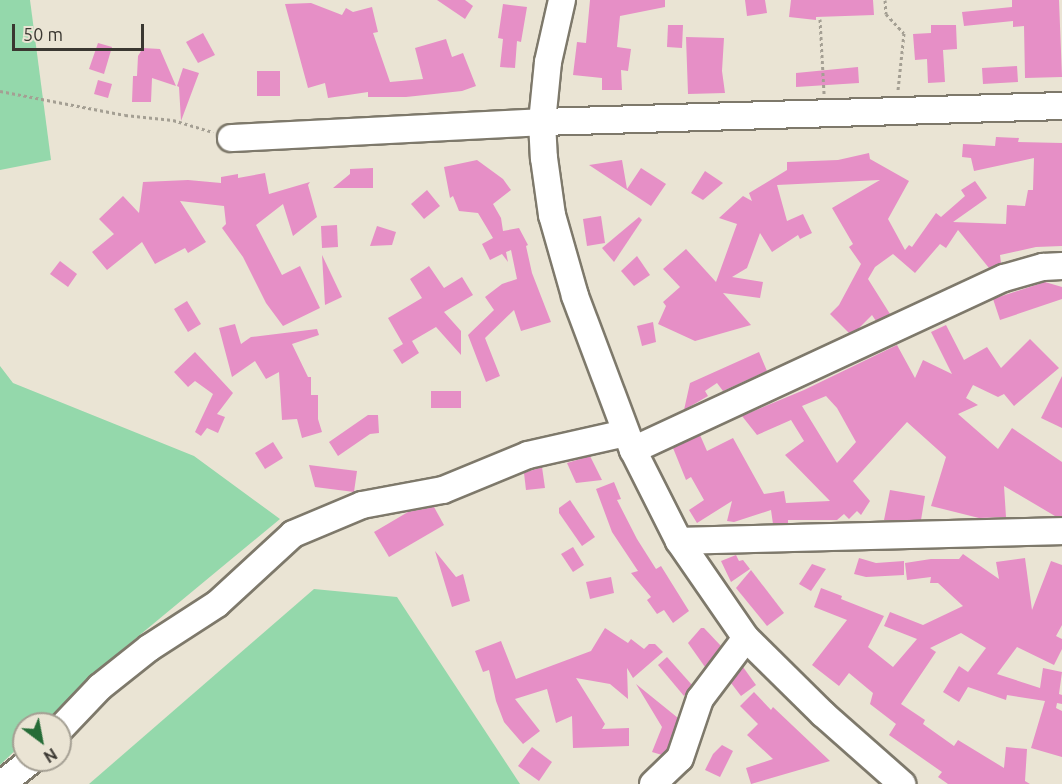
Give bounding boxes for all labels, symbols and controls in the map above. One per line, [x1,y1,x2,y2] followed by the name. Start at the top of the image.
[15,12,147,50] scale bar
[23,24,63,44] text: 50 m
[12,712,72,772] north arrow
[41,745,60,766] text: N

